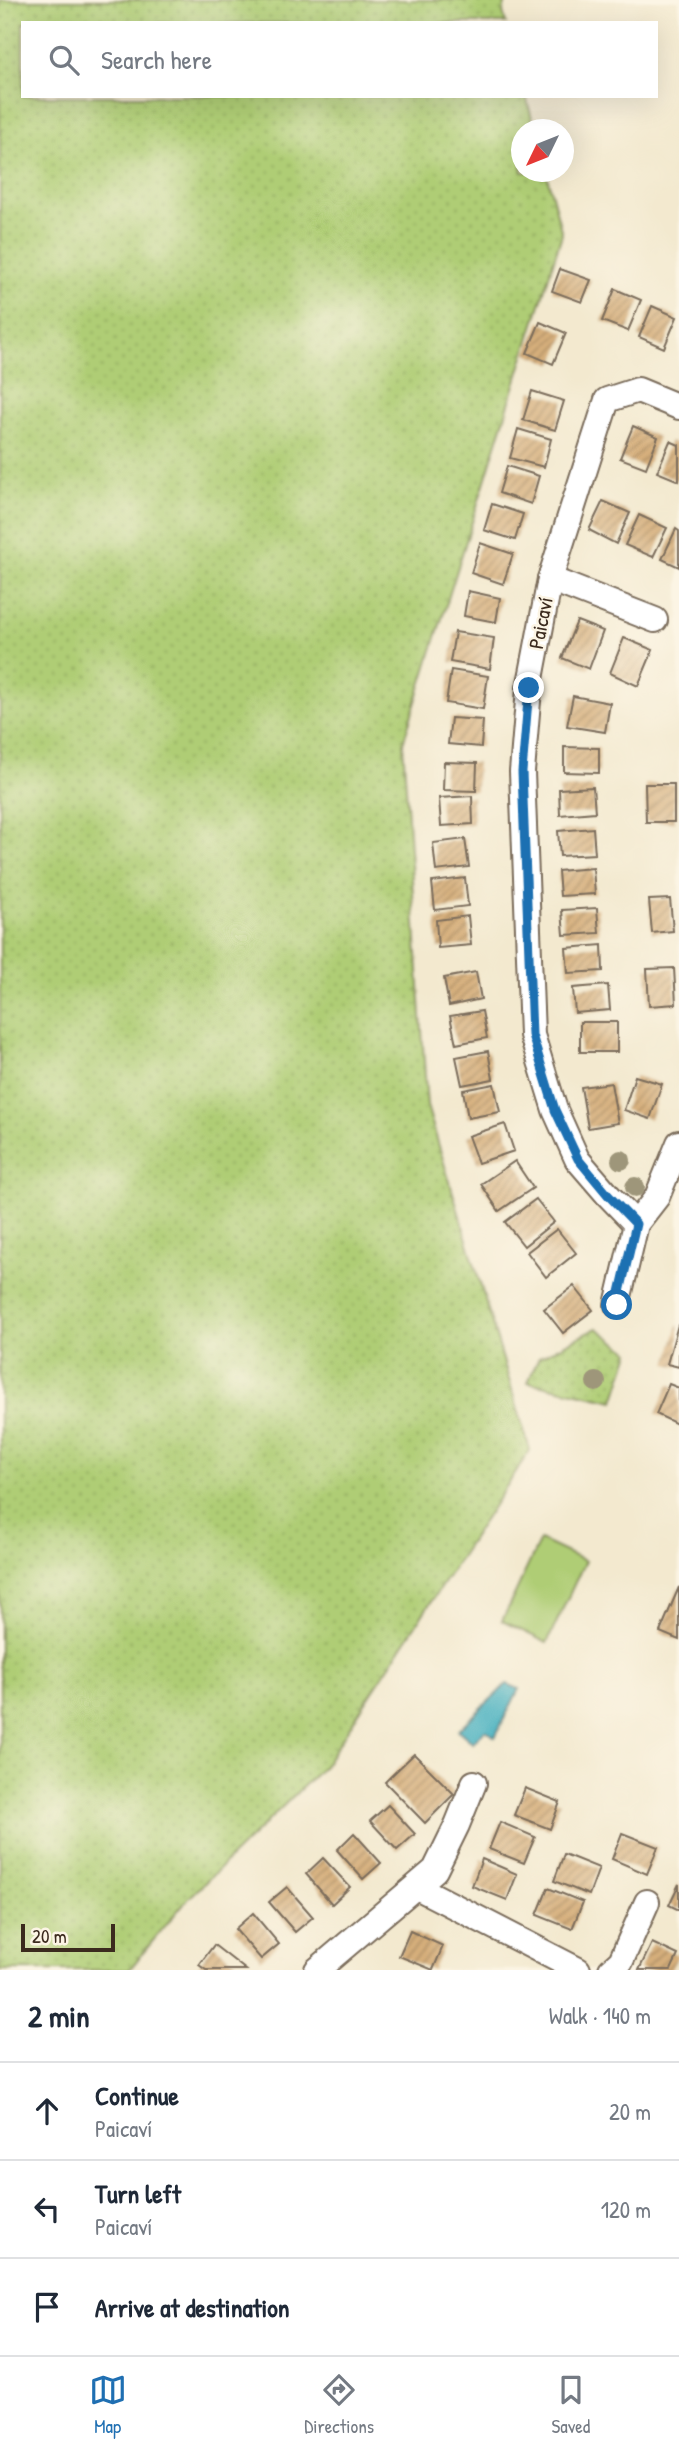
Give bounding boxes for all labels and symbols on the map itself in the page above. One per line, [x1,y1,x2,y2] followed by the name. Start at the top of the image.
[511,119,574,182] north arrow
[521,594,560,651] street label: Paicaví
[513,672,544,703] route end
[601,1289,632,1320] route start
[21,1921,116,1953] scale bar

